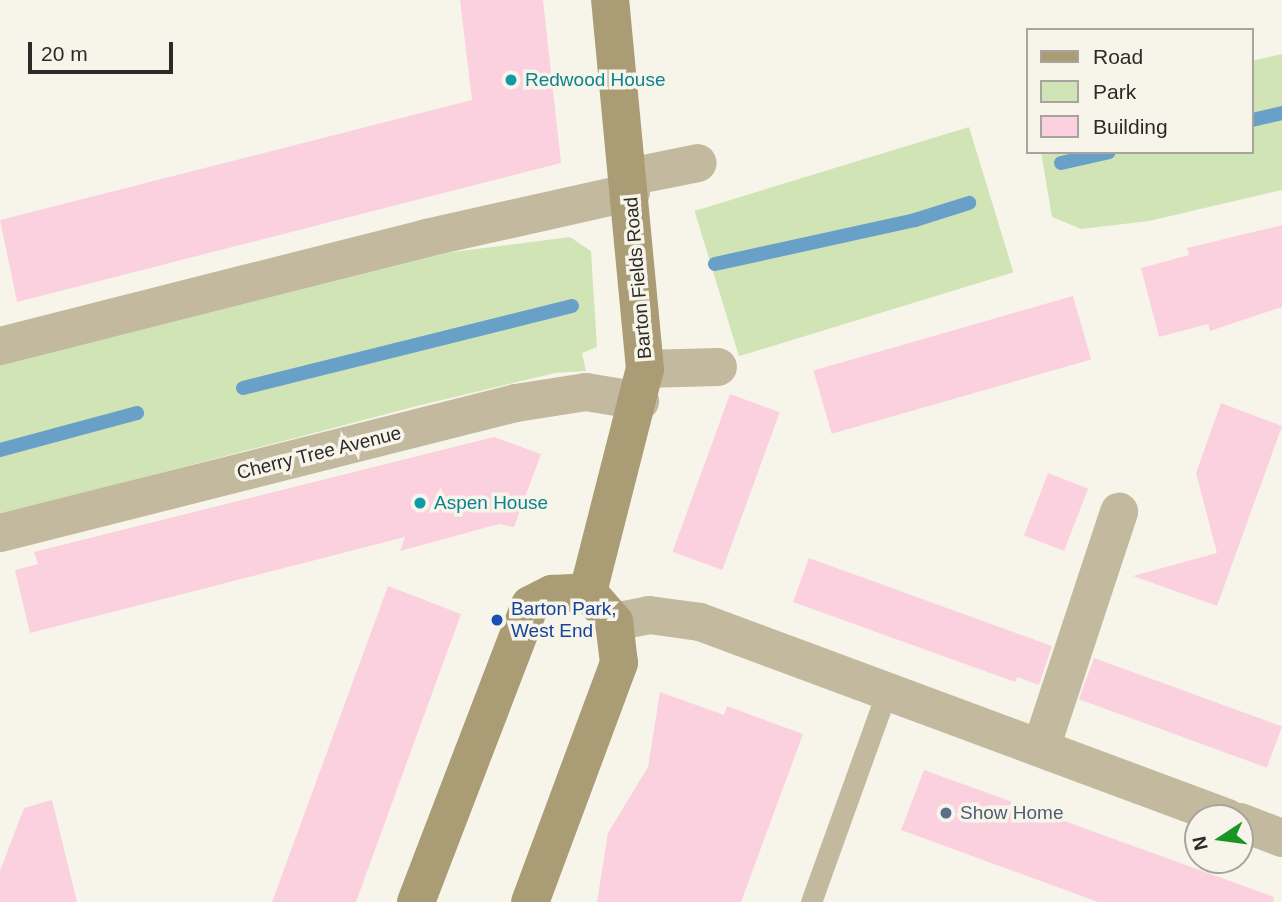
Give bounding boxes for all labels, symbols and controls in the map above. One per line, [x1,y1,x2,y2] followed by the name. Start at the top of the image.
[32,28,177,72] scale bar
[1026,28,1254,154] legend
[41,42,88,65] text: 20 m
[1093,45,1143,68] text: Road
[525,69,665,91] place label: Redwood House
[503,72,519,88] marker: Redwood House
[1093,80,1136,103] text: Park
[1093,115,1168,138] text: Building
[620,196,656,360] street label: Barton Fields Road
[234,421,404,485] street label: Cherry Tree Avenue
[434,492,548,514] place label: Aspen House
[412,495,428,511] marker: Aspen House
[511,598,617,642] place label: Barton Park, West End
[489,612,505,628] marker: Barton Park, West End
[960,802,1063,824] place label: Show Home
[1184,804,1254,874] north arrow
[938,805,954,821] marker: Show Home
[1188,834,1212,852] text: N

